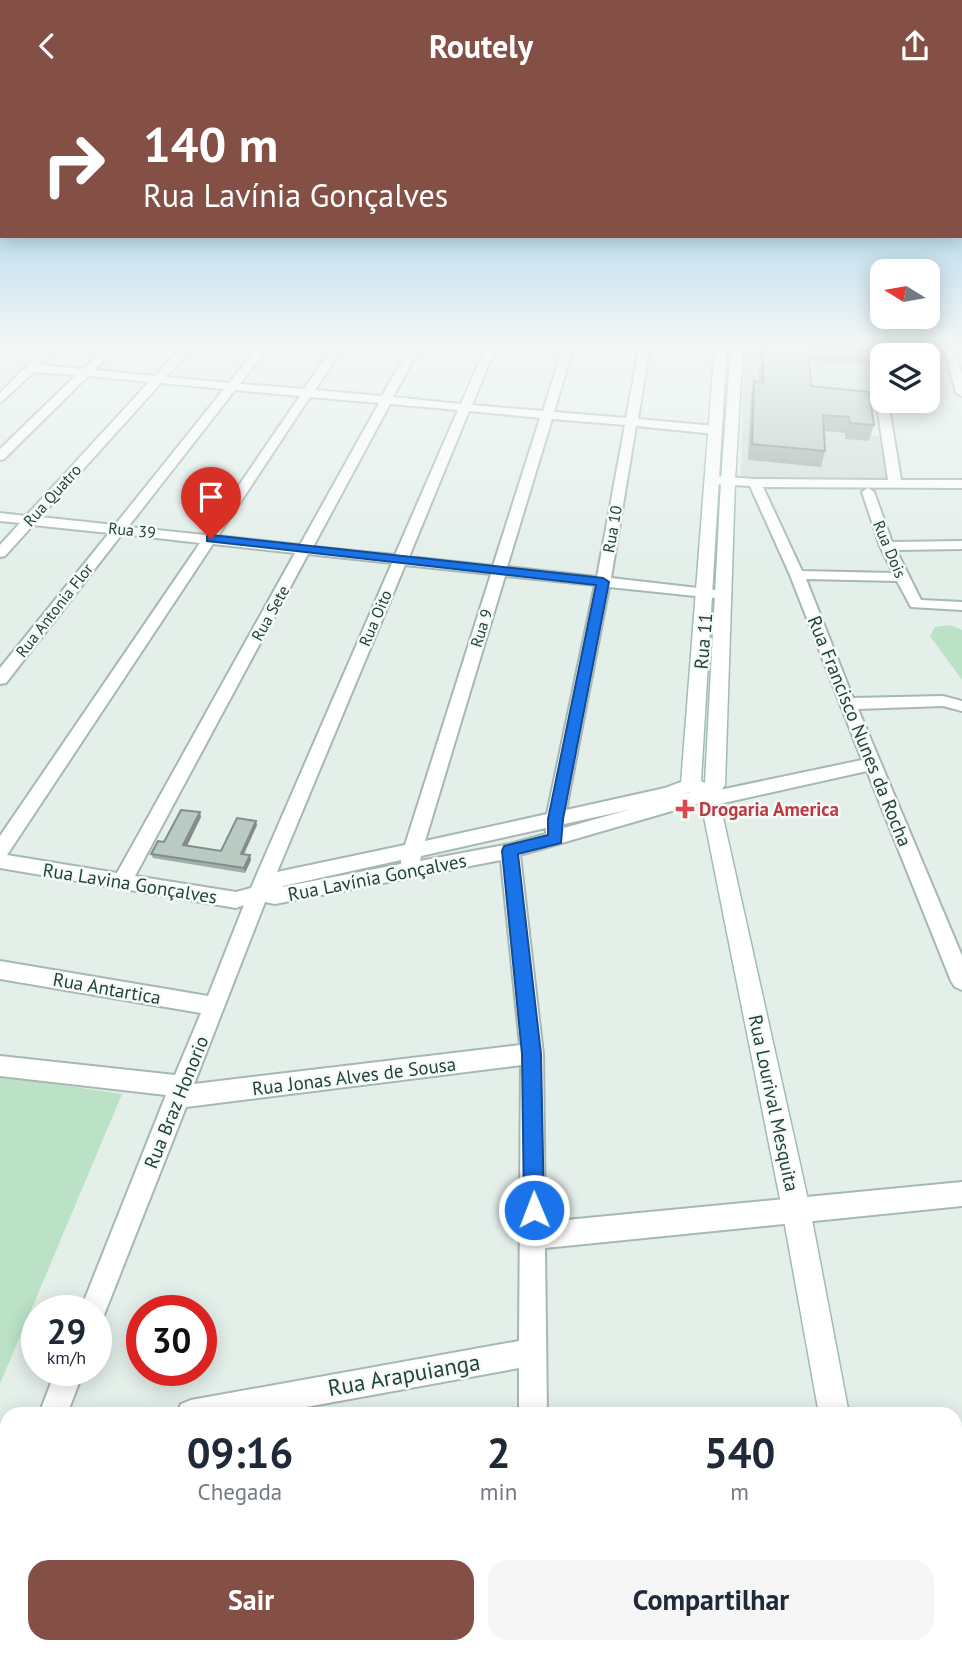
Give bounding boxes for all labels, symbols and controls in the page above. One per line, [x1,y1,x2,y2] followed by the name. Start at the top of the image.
[429,25,533,67] text: Routely
[28,27,66,65] icon: back
[896,27,934,65] icon: share
[143,112,278,176] text: 140 m
[28,119,119,210] icon: right
[143,174,448,216] text: Rua Lavínia Gonçalves
[870,259,940,329] north arrow
[870,259,940,413] map controls
[870,343,940,413] button: layers
[19,460,85,530] street label: Rua Quatro
[181,467,241,539] pin
[192,478,230,516] icon: arrive
[598,504,626,554] street label: Rua 10
[869,517,911,581] street label: Rua Dois
[107,518,157,542] street label: Rua 39
[11,559,97,661] street label: Rua Antonia Flor
[247,582,293,644] street label: Rua Sete
[354,587,396,649] street label: Rua Oito
[466,606,496,650] street label: Rua 9
[689,612,717,670] street label: Rua 11
[803,612,917,850] street label: Rua Francisco Nunes da Rocha
[699,797,839,821] place label: Drogaria America
[677,801,693,817] marker: Drogaria America
[286,848,468,906] street label: Rua Lavínia Gonçalves
[41,857,219,909] street label: Rua Lavina Gonçalves
[51,967,163,1009] street label: Rua Antartica
[744,1013,804,1193] street label: Rua Lourival Mesquita
[138,1032,214,1172] street label: Rua Braz Honorio
[251,1052,457,1100] street label: Rua Jonas Alves de Sousa
[497,1173,571,1247] position arrow
[126,1295,217,1386] speed limit sign: 30
[47,1308,86,1354] text: 29
[47,1346,86,1369] text: km/h
[326,1347,482,1402] street label: Rua Arapuianga
[187,1425,293,1480] text: 09:16
[487,1425,510,1480] text: 2
[704,1425,775,1480] text: 540
[198,1477,282,1506] text: Chegada
[480,1477,517,1506] text: min
[730,1477,749,1506] text: m
[28,1560,474,1640] button: Sair
[488,1560,934,1640] button: Compartilhar

